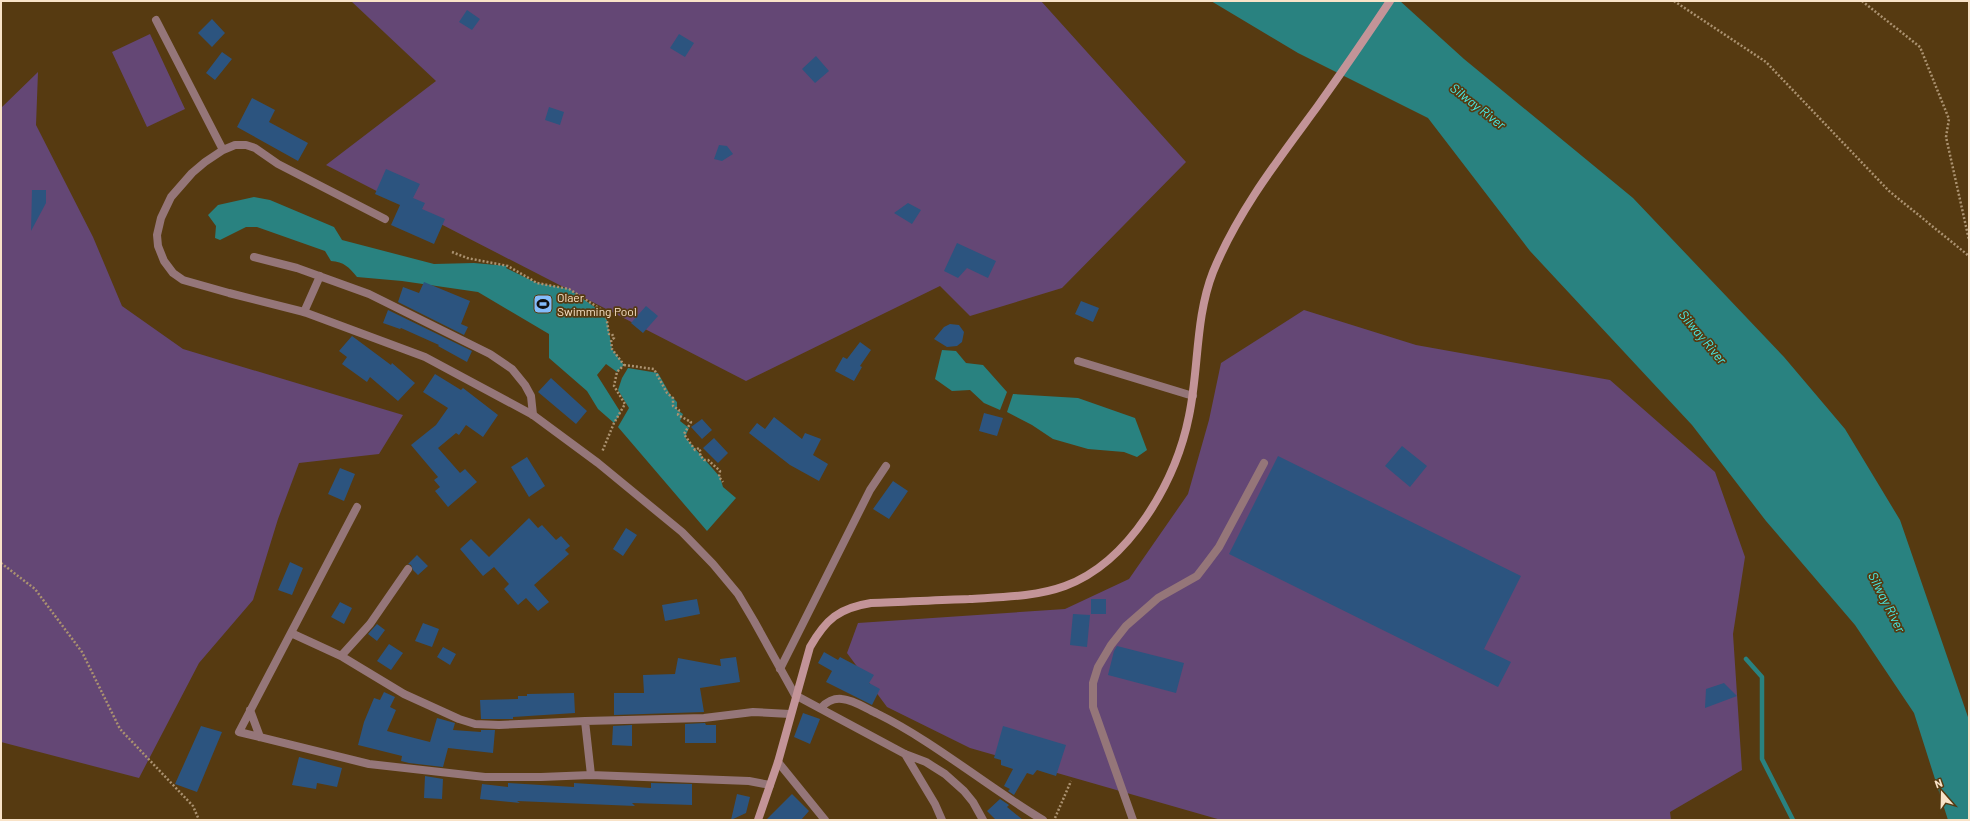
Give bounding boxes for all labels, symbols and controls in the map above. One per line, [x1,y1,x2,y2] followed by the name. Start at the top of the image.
[1447,80,1509,133] water label: Silway River
[557,290,637,318] place label: Olaer Swimming Pool
[532,293,554,315] sports icon: Olaer Swimming Pool
[1676,307,1730,368] water label: Silway River
[1865,569,1909,635] water label: Silway River
[1922,773,1962,813] north arrow
[1933,776,1944,790] text: N

